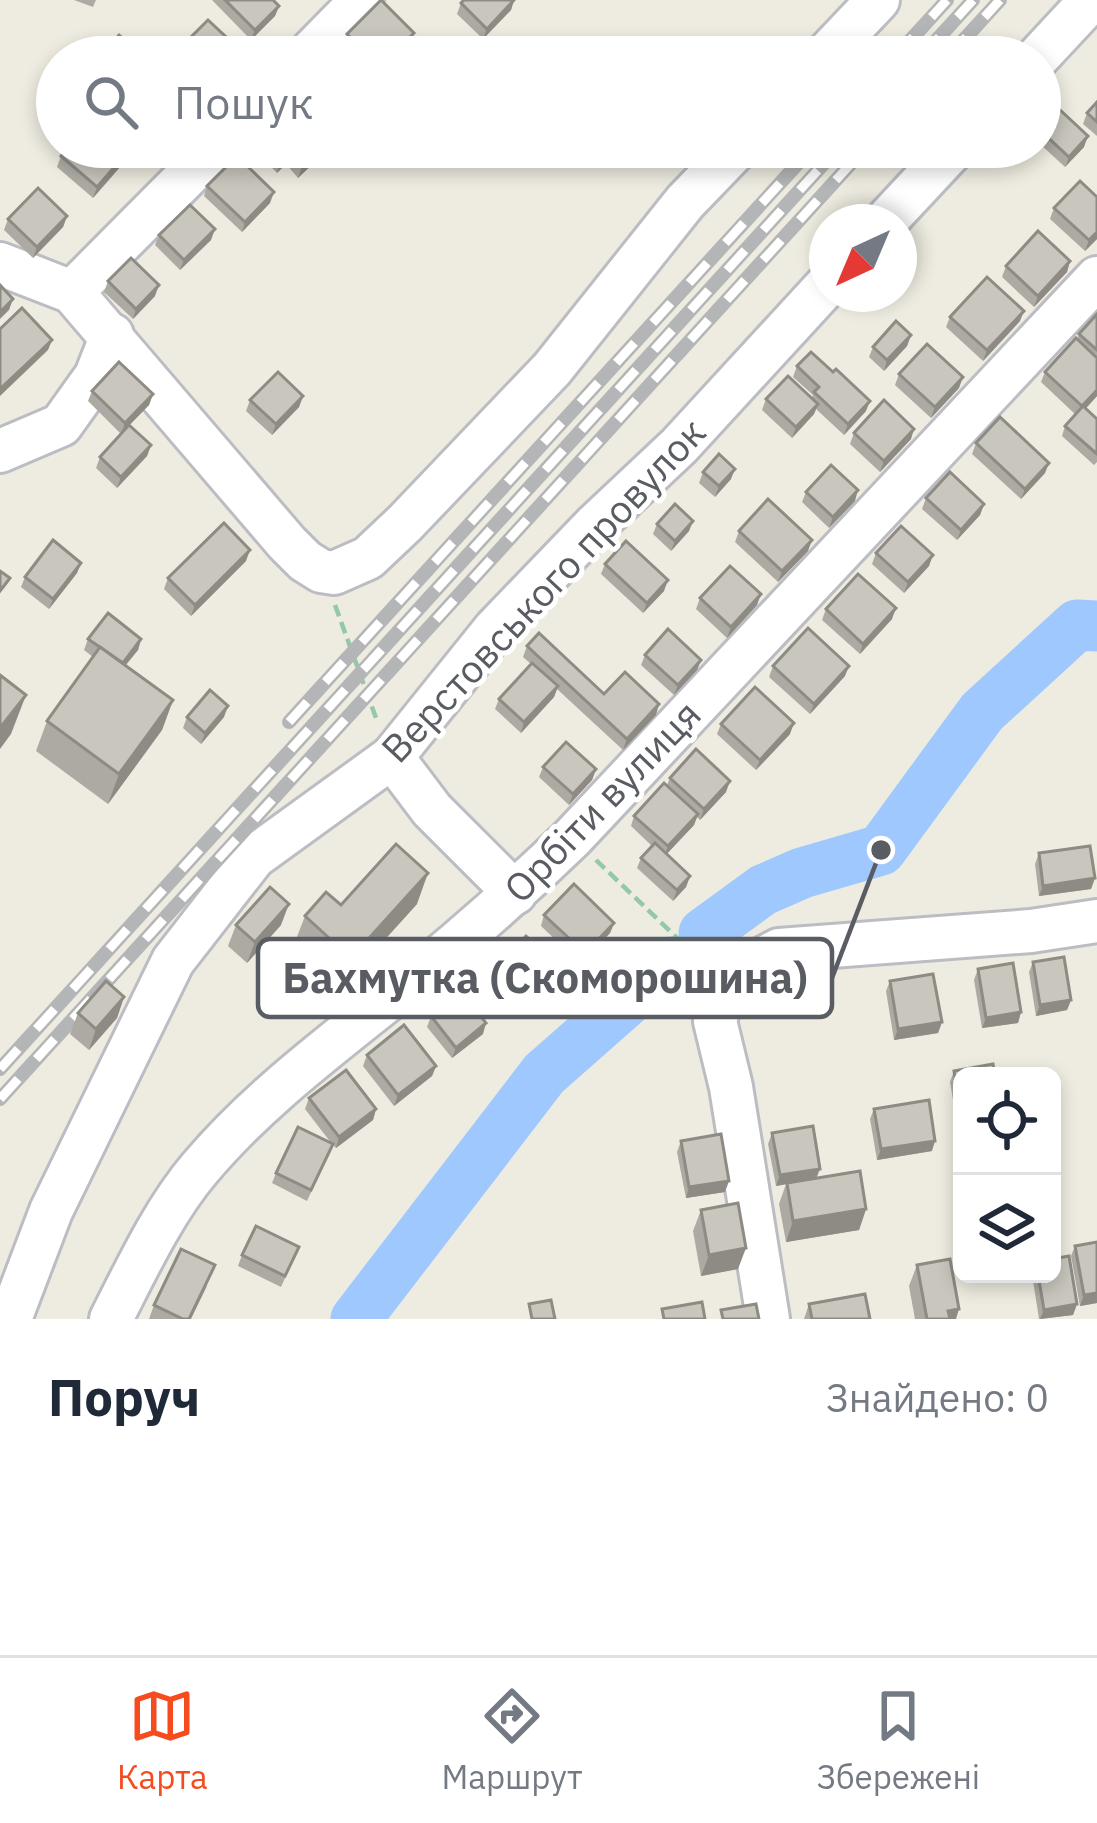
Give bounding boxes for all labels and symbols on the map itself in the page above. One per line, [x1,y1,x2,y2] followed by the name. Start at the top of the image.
[809,204,917,312] north arrow
[370,407,716,773] street label: Верстовського провулок
[493,689,711,913] street label: Орбіти вулиця
[258,939,832,1017] callout: Бахмутка (Скоморошина)
[282,950,808,1005] text: Бахмутка (Скоморошина)

